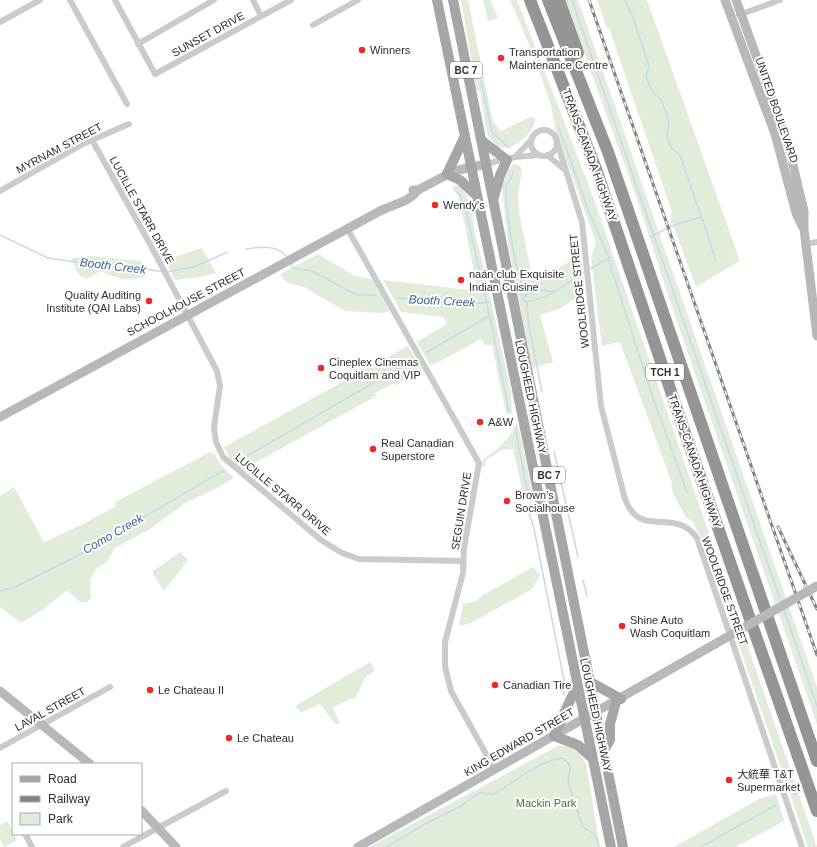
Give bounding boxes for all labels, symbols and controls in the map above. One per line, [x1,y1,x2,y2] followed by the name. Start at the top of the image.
[170,9,246,59] street label: SUNSET DRIVE
[370,44,411,56] place label: Winners
[357,45,367,55] marker: Winners
[509,46,608,71] place label: Transportation Maintenance Centre
[496,53,506,63] marker: Transportation Maintenance Centre
[753,56,801,164] street label: UNITED BOULEVARD
[450,62,482,78] road number: BC 7
[560,87,620,224] street label: TRANS-CANADA HIGHWAY
[14,120,104,176] street label: MYRNAM STREET
[107,154,177,266] street label: LUCILLE STARR DRIVE
[443,199,485,211] place label: Wendy's
[430,200,440,210] marker: Wendy's
[567,233,591,349] street label: WOOLRIDGE STREET
[79,255,148,277] water label: Booth Creek
[125,266,247,338] street label: SCHOOLHOUSE STREET
[469,268,564,293] place label: naán club Exquisite Indian Cuisine
[456,275,466,285] marker: naán club Exquisite Indian Cuisine
[46,289,141,314] place label: Quality Auditing Institute (QAI Labs)
[408,292,477,310] water label: Booth Creek
[144,296,154,306] marker: Quality Auditing Institute (QAI Labs)
[513,339,549,456] street label: LOUGHEED HIGHWAY
[329,356,421,381] place label: Cineplex Cinemas Coquitlam and VIP
[316,363,326,373] marker: Cineplex Cinemas Coquitlam and VIP
[646,364,684,380] road number: TCH 1
[666,393,724,530] street label: TRANS-CANADA HIGHWAY
[488,416,514,428] place label: A&W
[475,417,485,427] marker: A&W
[381,437,454,462] place label: Real Canadian Superstore
[368,444,378,454] marker: Real Canadian Superstore
[233,451,333,537] street label: LUCILLE STARR DRIVE
[533,467,565,483] road number: BC 7
[449,471,473,551] street label: SEGUIN DRIVE
[515,489,575,514] place label: Brown's Socialhouse
[502,496,512,506] marker: Brown's Socialhouse
[80,511,147,557] water label: Como Creek
[700,535,750,647] street label: WOOLRIDGE STREET
[630,614,710,639] place label: Shine Auto Wash Coquitlam
[617,621,627,631] marker: Shine Auto Wash Coquitlam
[578,657,614,774] street label: LOUGHEED HIGHWAY
[503,679,572,691] place label: Canadian Tire
[490,680,500,690] marker: Canadian Tire
[158,684,224,696] place label: Le Chateau II
[13,685,88,733] street label: LAVAL STREET
[145,685,155,695] marker: Le Chateau II
[462,705,576,778] street label: KING EDWARD STREET
[237,732,294,744] place label: Le Chateau
[224,733,234,743] marker: Le Chateau
[12,763,142,835] legend
[737,768,800,793] place label: 大統華 T&T Supermarket
[48,772,77,786] text: Road
[724,775,734,785] marker: 大統華 T&T Supermarket
[48,792,90,806] text: Railway
[516,797,577,809] park label: Mackin Park
[48,812,74,826] text: Park

